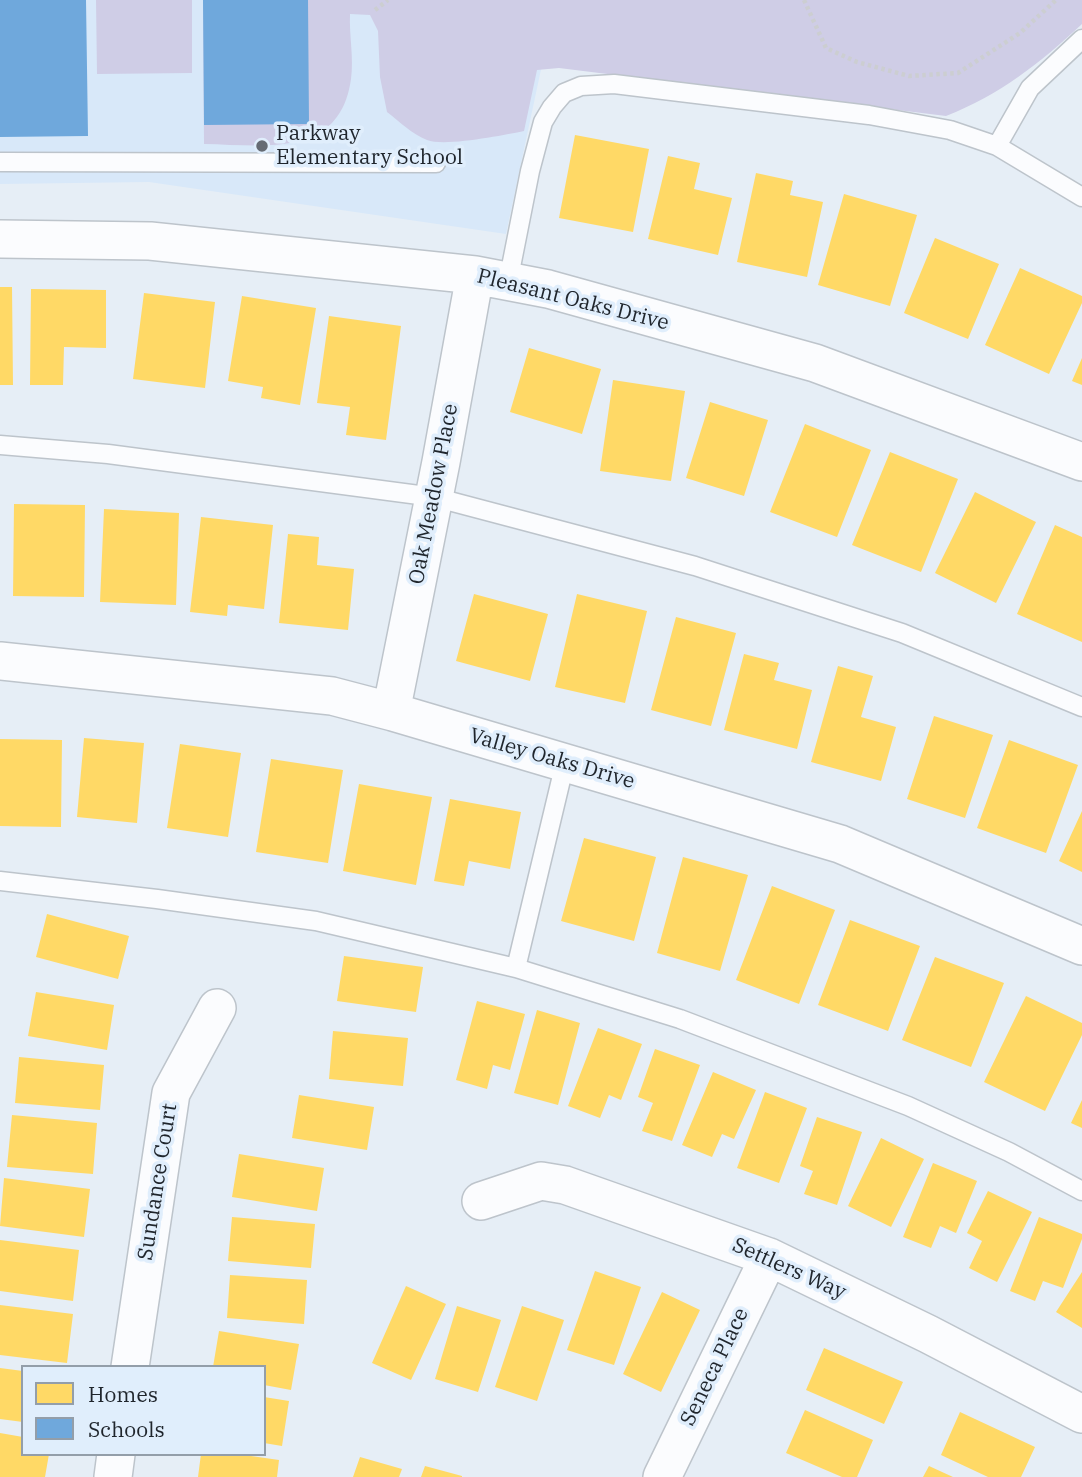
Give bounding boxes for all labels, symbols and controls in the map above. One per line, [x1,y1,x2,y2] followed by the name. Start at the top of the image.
[276,121,463,171] place label: Parkway Elementary School
[254,138,270,154] marker: Parkway Elementary School
[475,264,671,336] street label: Pleasant Oaks Drive
[404,402,464,586] street label: Oak Meadow Place
[466,723,638,795] street label: Valley Oaks Drive
[133,1102,183,1262] street label: Sundance Court
[728,1233,850,1305] street label: Settlers Way
[676,1304,754,1430] street label: Seneca Place
[21,1365,266,1456] legend
[88,1380,158,1408] text: Homes
[88,1415,165,1443] text: Schools

